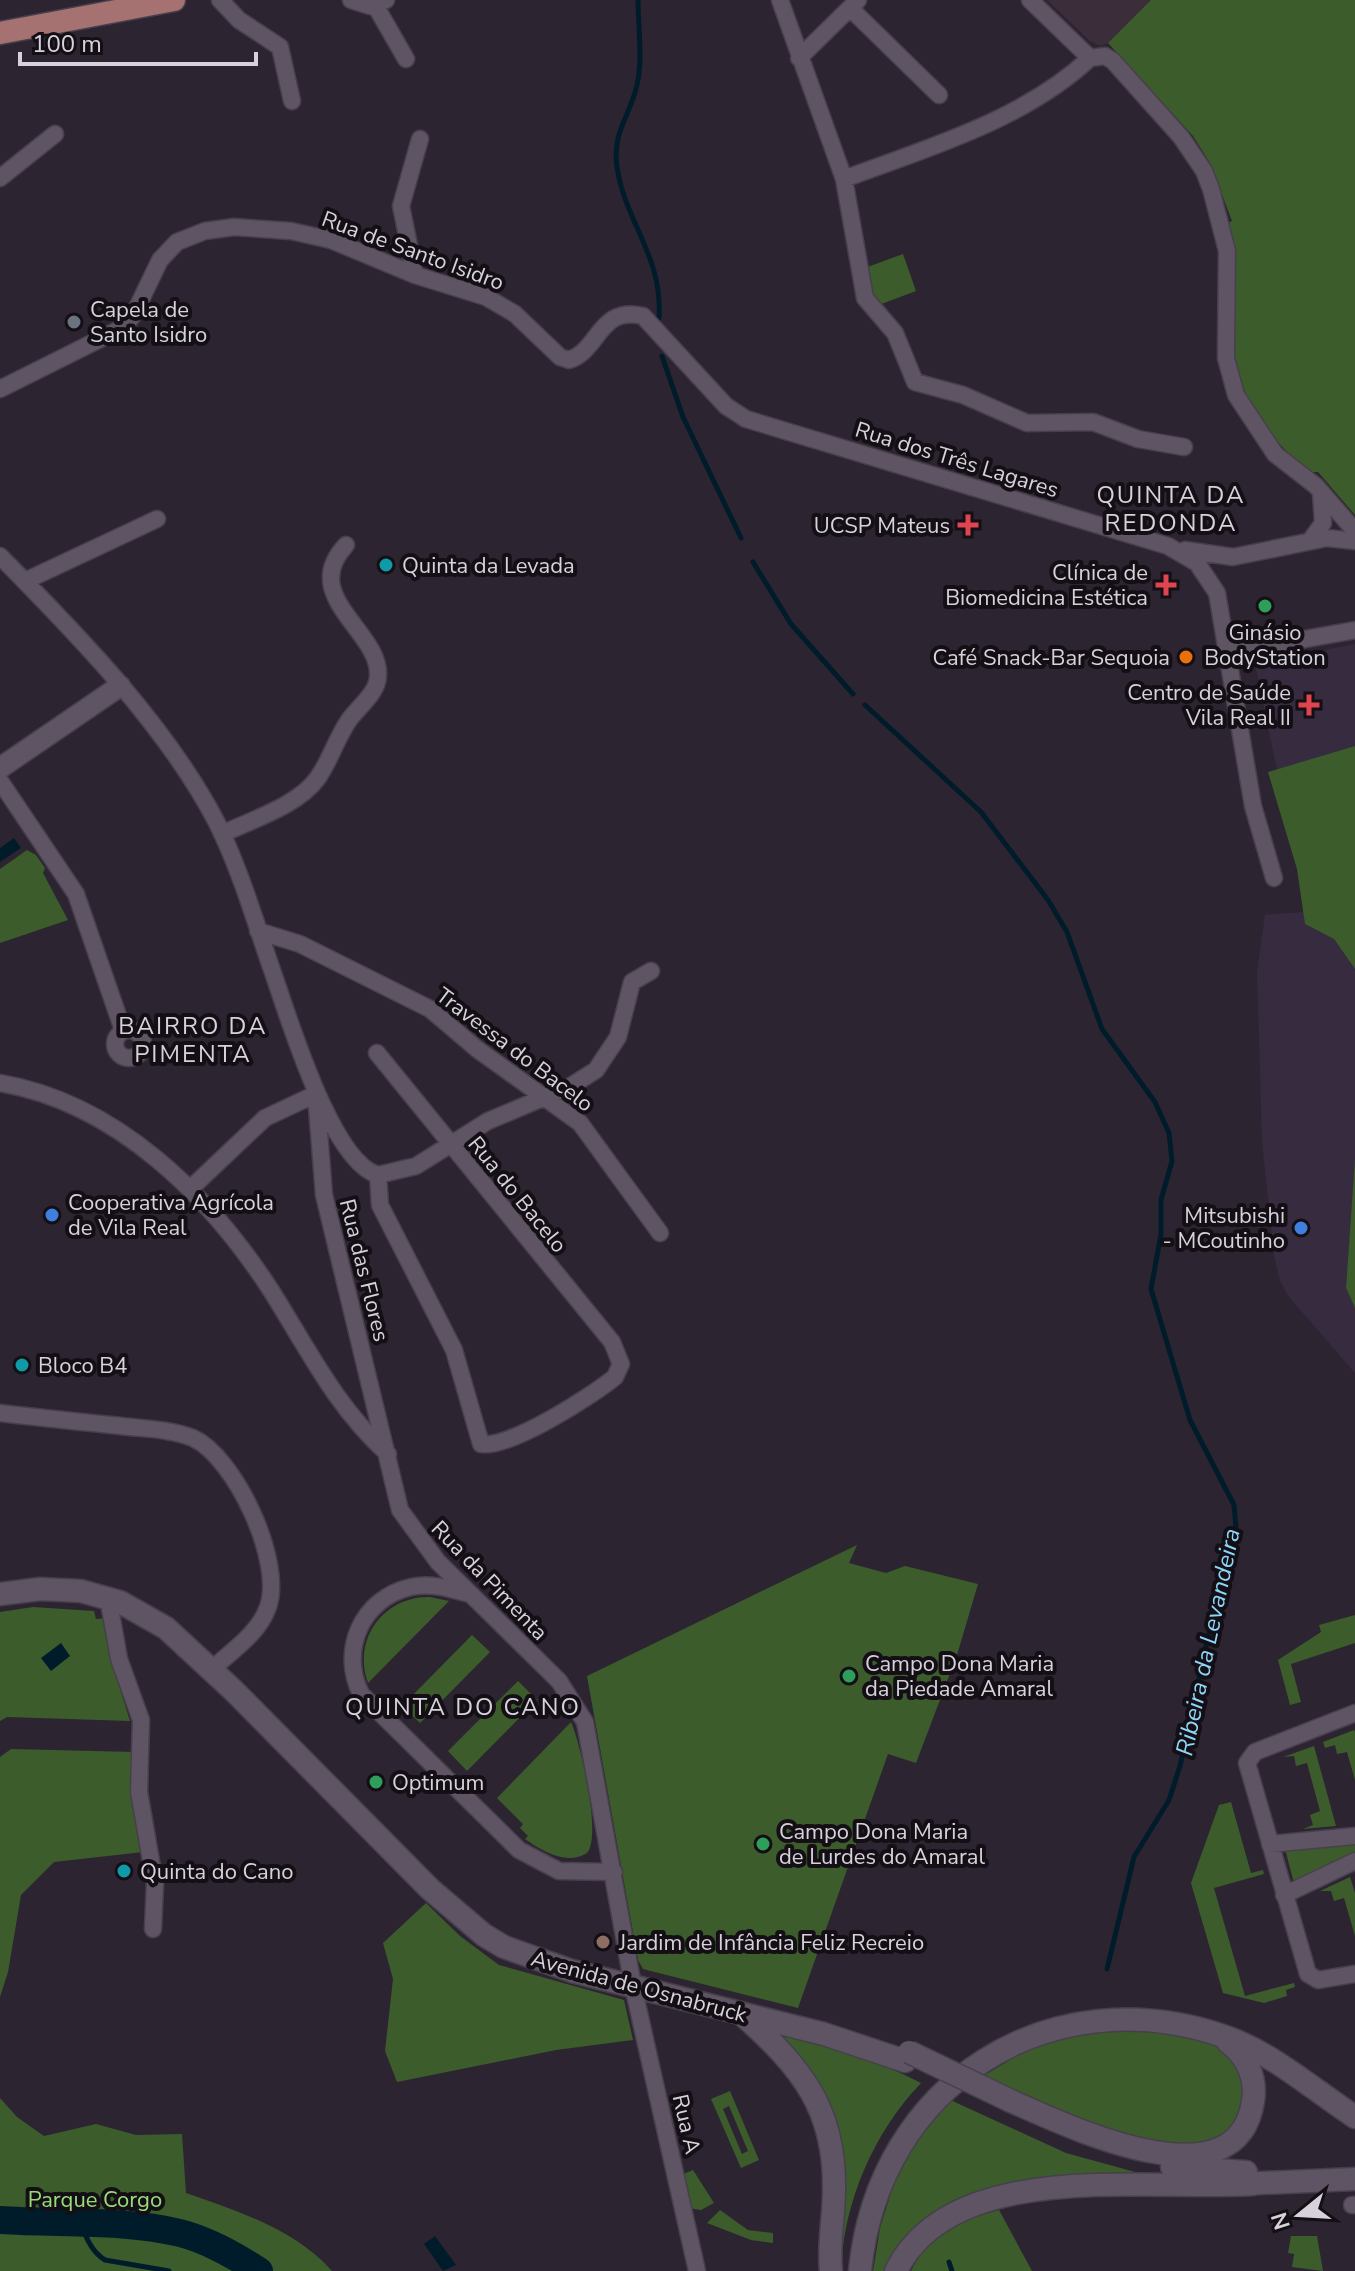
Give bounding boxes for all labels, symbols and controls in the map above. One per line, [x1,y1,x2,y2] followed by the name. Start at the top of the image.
[20,16,256,66] scale bar
[32,28,102,60] text: 100 m
[317,204,508,298] street label: Rua de Santo Isidro
[90,295,207,350] place label: Capela de Santo Isidro
[65,313,83,331] marker: Capela de Santo Isidro
[851,415,1062,505] street label: Rua dos Três Lagares
[1096,479,1246,539] district label: QUINTA DA REDONDA
[814,511,950,541] place label: UCSP Mateus
[957,514,979,536] marker: UCSP Mateus
[402,551,575,581] place label: Quinta da Levada
[377,556,395,574] marker: Quinta da Levada
[945,558,1148,613] place label: Clínica de Biomedicina Estética
[1155,574,1177,596] marker: Clínica de Biomedicina Estética
[1256,597,1274,615] marker: Ginásio BodyStation
[1204,618,1326,673] place label: Ginásio BodyStation
[932,643,1170,673] place label: Café Snack-Bar Sequoia
[1177,648,1195,666] marker: Café Snack-Bar Sequoia
[1127,678,1291,733] place label: Centro de Saúde Vila Real II
[1298,694,1320,716] marker: Centro de Saúde Vila Real II
[430,981,599,1119] street label: Travessa do Bacelo
[118,1010,268,1070] district label: BAIRRO DA PIMENTA
[461,1130,574,1259] street label: Rua do Bacelo
[68,1188,274,1243] place label: Cooperativa Agrícola de Vila Real
[332,1196,396,1345] street label: Rua das Flores
[1163,1201,1285,1256] place label: Mitsubishi - MCoutinho
[43,1206,61,1224] marker: Cooperativa Agrícola de Vila Real
[1292,1219,1310,1237] marker: Mitsubishi - MCoutinho
[38,1351,127,1381] place label: Bloco B4
[13,1356,31,1374] marker: Bloco B4
[424,1514,554,1647] street label: Rua da Pimenta
[1168,1525,1248,1759] water label: Ribeira da Levandeira
[865,1649,1054,1704] place label: Campo Dona Maria da Piedade Amaral
[840,1667,858,1685] marker: Campo Dona Maria da Piedade Amaral
[345,1691,581,1723] district label: QUINTA DO CANO
[392,1768,484,1798] place label: Optimum
[367,1773,385,1791] marker: Optimum
[779,1817,985,1872] place label: Campo Dona Maria de Lurdes do Amaral
[754,1835,772,1853] marker: Campo Dona Maria de Lurdes do Amaral
[140,1857,293,1887] place label: Quinta do Cano
[115,1862,133,1880] marker: Quinta do Cano
[618,1928,924,1958] place label: Jardim de Infância Feliz Recreio
[594,1933,612,1951] marker: Jardim de Infância Feliz Recreio
[528,1944,751,2030] street label: Avenida de Osnabruck
[665,2091,707,2157] street label: Rua A
[1259,2175,1339,2255] north arrow
[28,2185,162,2215] park label: Parque Corgo
[1264,2208,1298,2233] text: N

